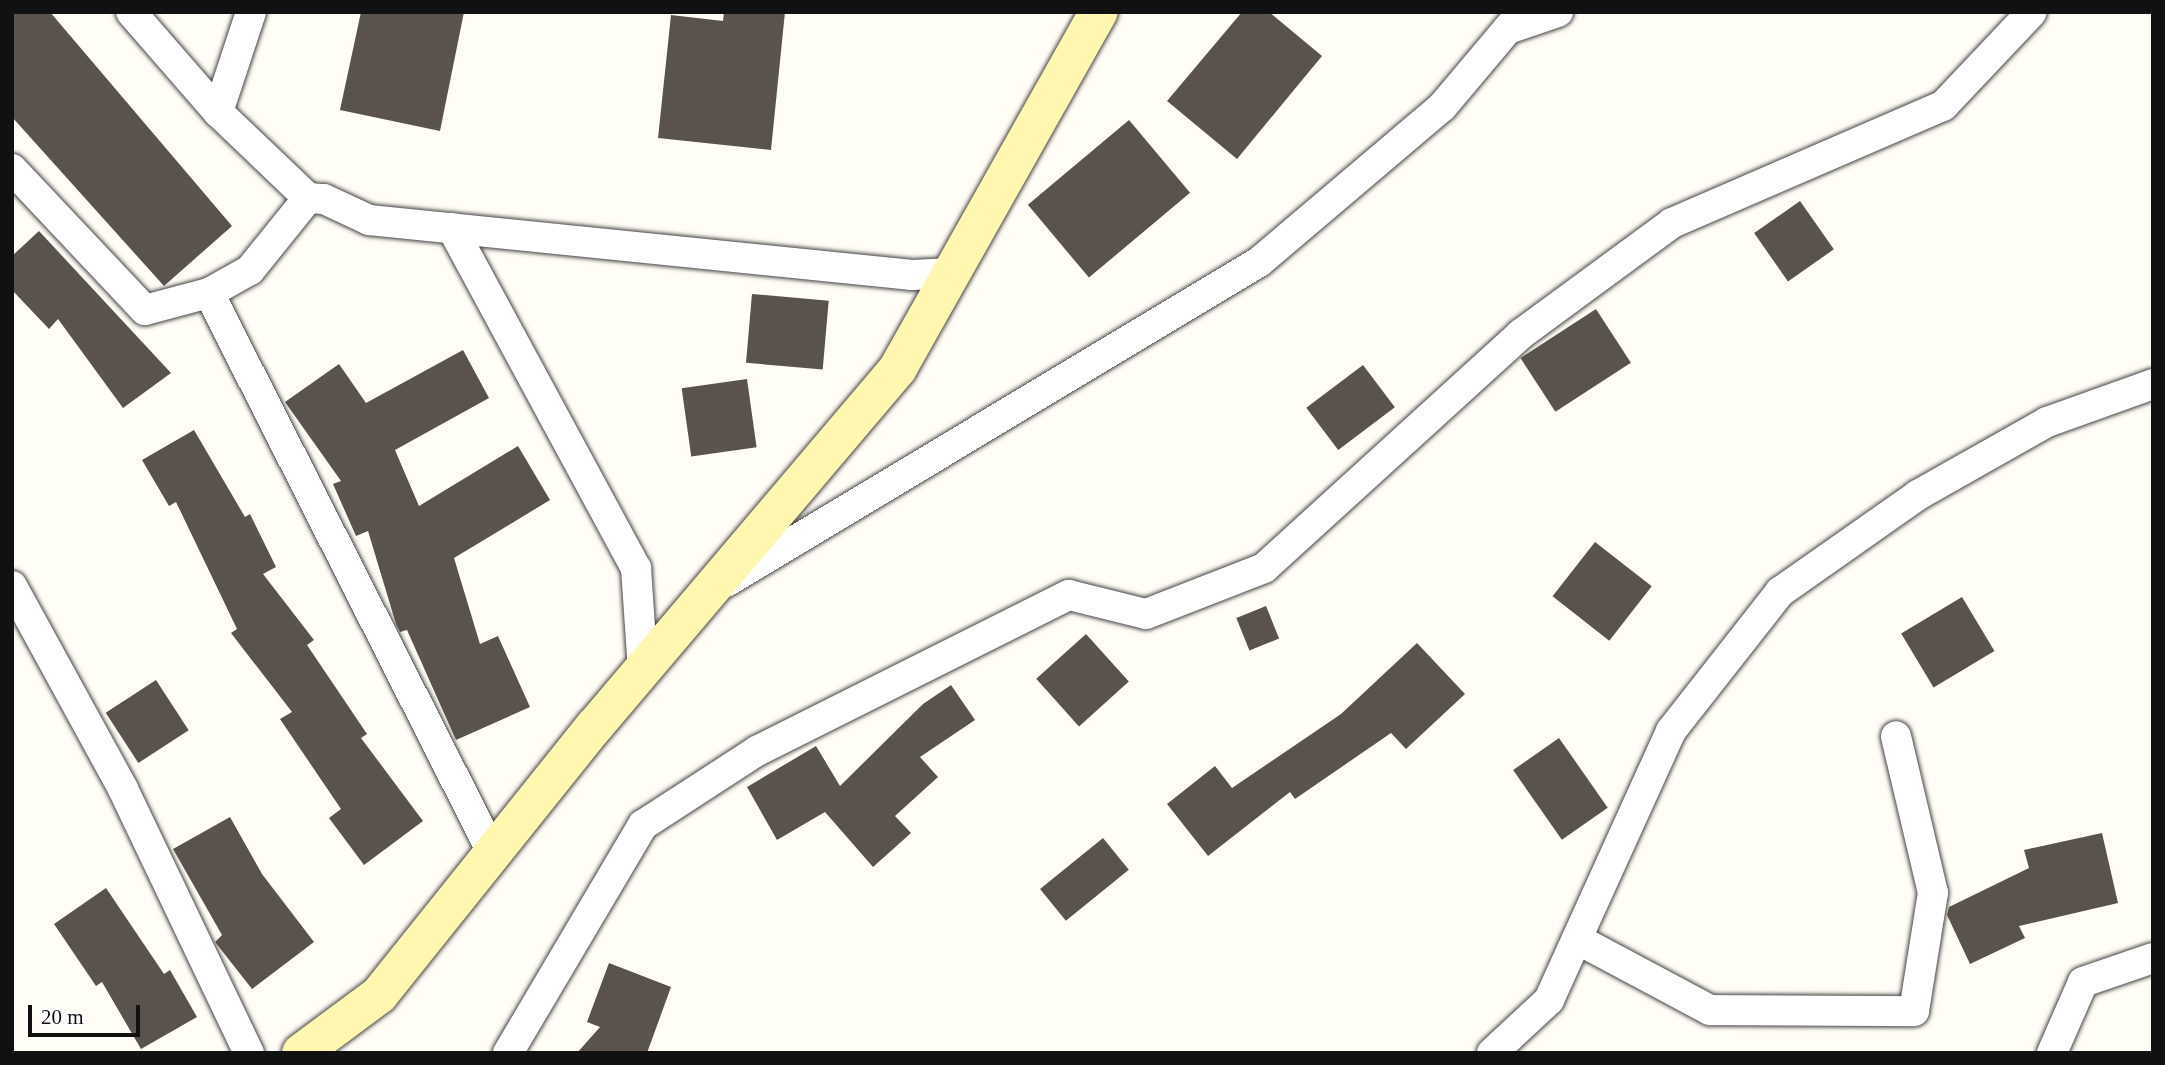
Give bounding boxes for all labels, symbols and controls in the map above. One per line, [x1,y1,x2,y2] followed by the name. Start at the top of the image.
[32,992,144,1036] scale bar
[41,1005,84,1029] text: 20 m

